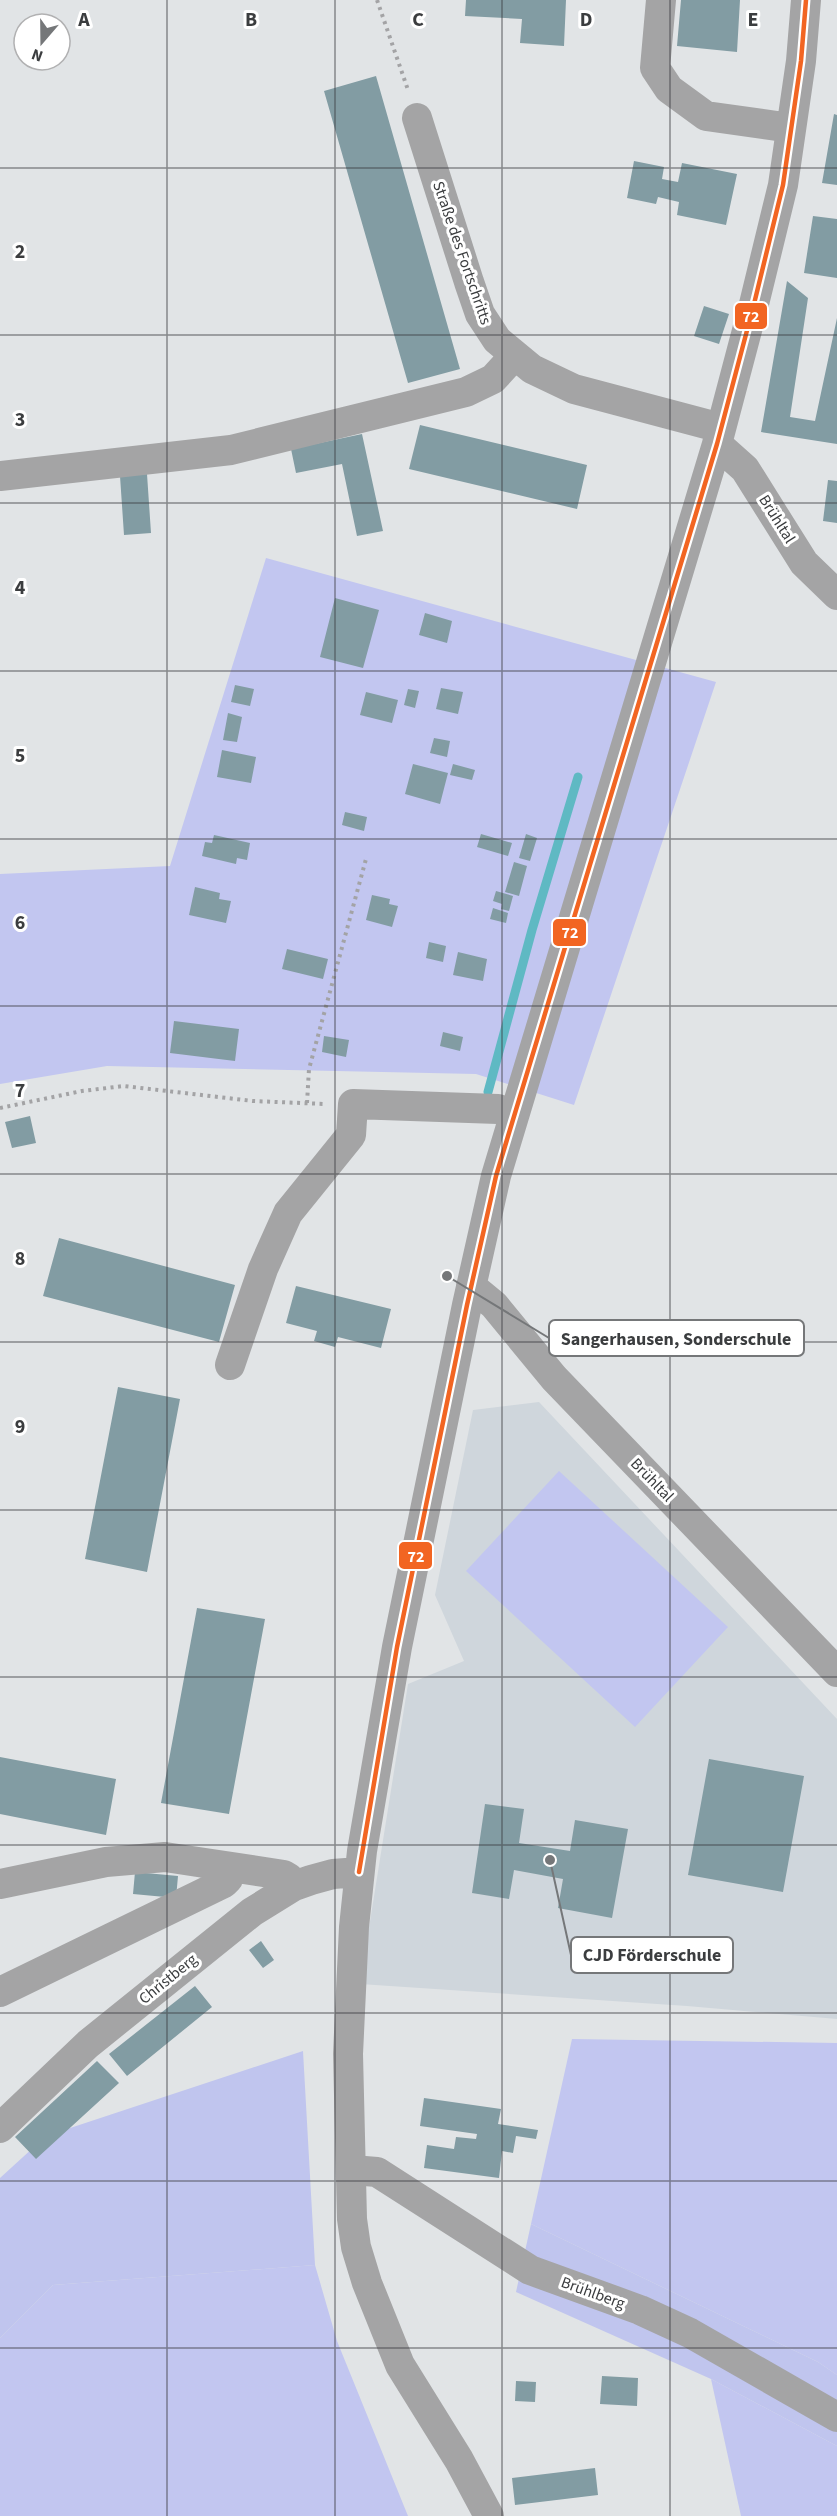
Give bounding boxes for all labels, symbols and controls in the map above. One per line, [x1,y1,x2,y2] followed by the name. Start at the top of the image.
[77,6,90,34] text: A
[245,6,257,34] text: B
[412,6,424,34] text: C
[580,6,592,34] text: D
[748,6,758,34] text: E
[12,12,72,72] north arrow
[28,43,46,67] text: N
[427,178,497,328] street label: Straße des Fortschritts
[15,238,25,266] text: 2
[734,302,768,330] line badge: 72
[743,306,759,328] text: 72
[15,406,25,434] text: 3
[753,490,801,548] street label: Brühltal
[15,574,26,602] text: 4
[15,742,25,770] text: 5
[15,909,25,937] text: 6
[552,918,587,947] line badge: 72
[562,922,578,944] text: 72
[15,1077,25,1105] text: 7
[15,1245,25,1273] text: 8
[549,1320,804,1356] callout: Sangerhausen, Sonderschule
[561,1327,791,1352] text: Sangerhausen, Sonderschule
[15,1413,25,1441] text: 9
[625,1453,679,1507] street label: Brühltal
[398,1541,433,1570] line badge: 72
[408,1546,424,1568] text: 72
[571,1937,733,1973] callout: CJD Förderschule
[583,1943,721,1968] text: CJD Förderschule
[134,1949,202,2009] street label: Christberg
[558,2271,628,2315] street label: Brühlberg

